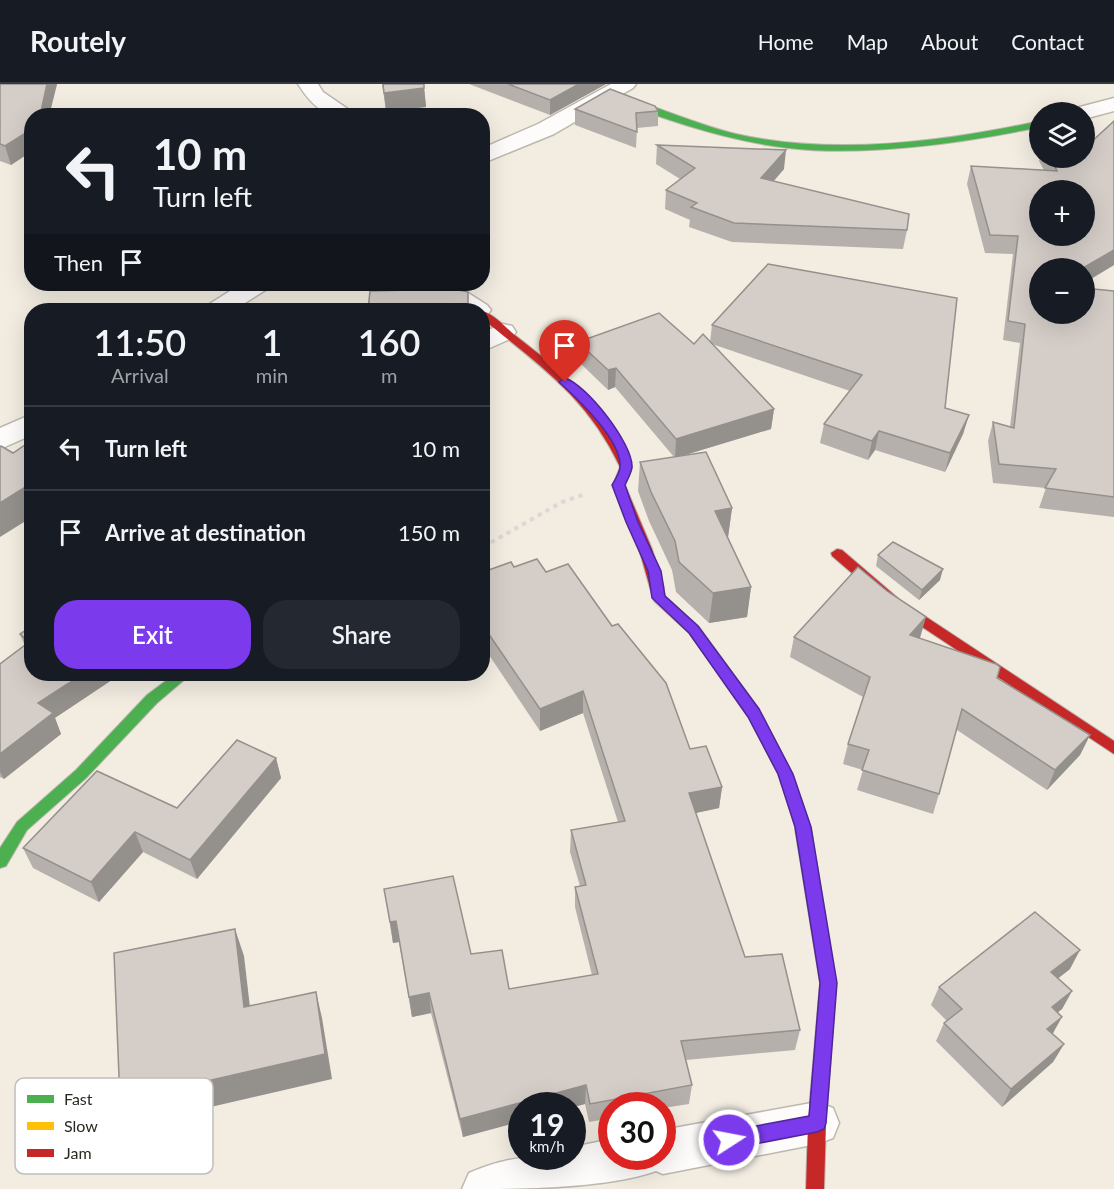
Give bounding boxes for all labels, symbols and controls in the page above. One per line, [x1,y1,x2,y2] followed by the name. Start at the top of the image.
[30,24,126,58] text: Routely
[758,29,814,54] text: Home
[847,29,888,54] text: Map
[921,29,978,54] text: About
[1011,29,1084,54] text: Contact
[1029,102,1095,324] map controls
[1029,102,1095,168] button: layers
[153,129,247,179] text: 10 m
[54,132,132,210] icon: left
[153,180,252,213] text: Turn left
[1029,180,1095,246] button: +
[115,246,148,279] icon: arrive
[54,249,103,276] text: Then
[1029,258,1095,324] button: −
[94,320,186,364] text: 11:50
[262,320,282,364] text: 1
[358,320,420,364] text: 160
[539,320,590,382] pin
[548,329,581,362] icon: arrive
[111,363,169,387] text: Arrival
[256,363,288,387] text: min
[381,363,397,387] text: m
[54,432,87,465] icon: left
[105,435,187,462] text: Turn left
[411,435,460,462] text: 10 m
[54,516,87,549] icon: arrive
[105,519,306,546] text: Arrive at destination
[398,519,460,546] text: 150 m
[54,600,251,669] button: Exit
[263,600,460,669] button: Share
[15,1078,213,1174] legend
[64,1089,93,1108] text: Fast
[598,1092,676,1170] speed limit sign: 30
[530,1106,564,1142] text: 19
[697,1108,761,1172] position arrow
[64,1116,98,1135] text: Slow
[529,1137,565,1155] text: km/h
[64,1143,92,1162] text: Jam

